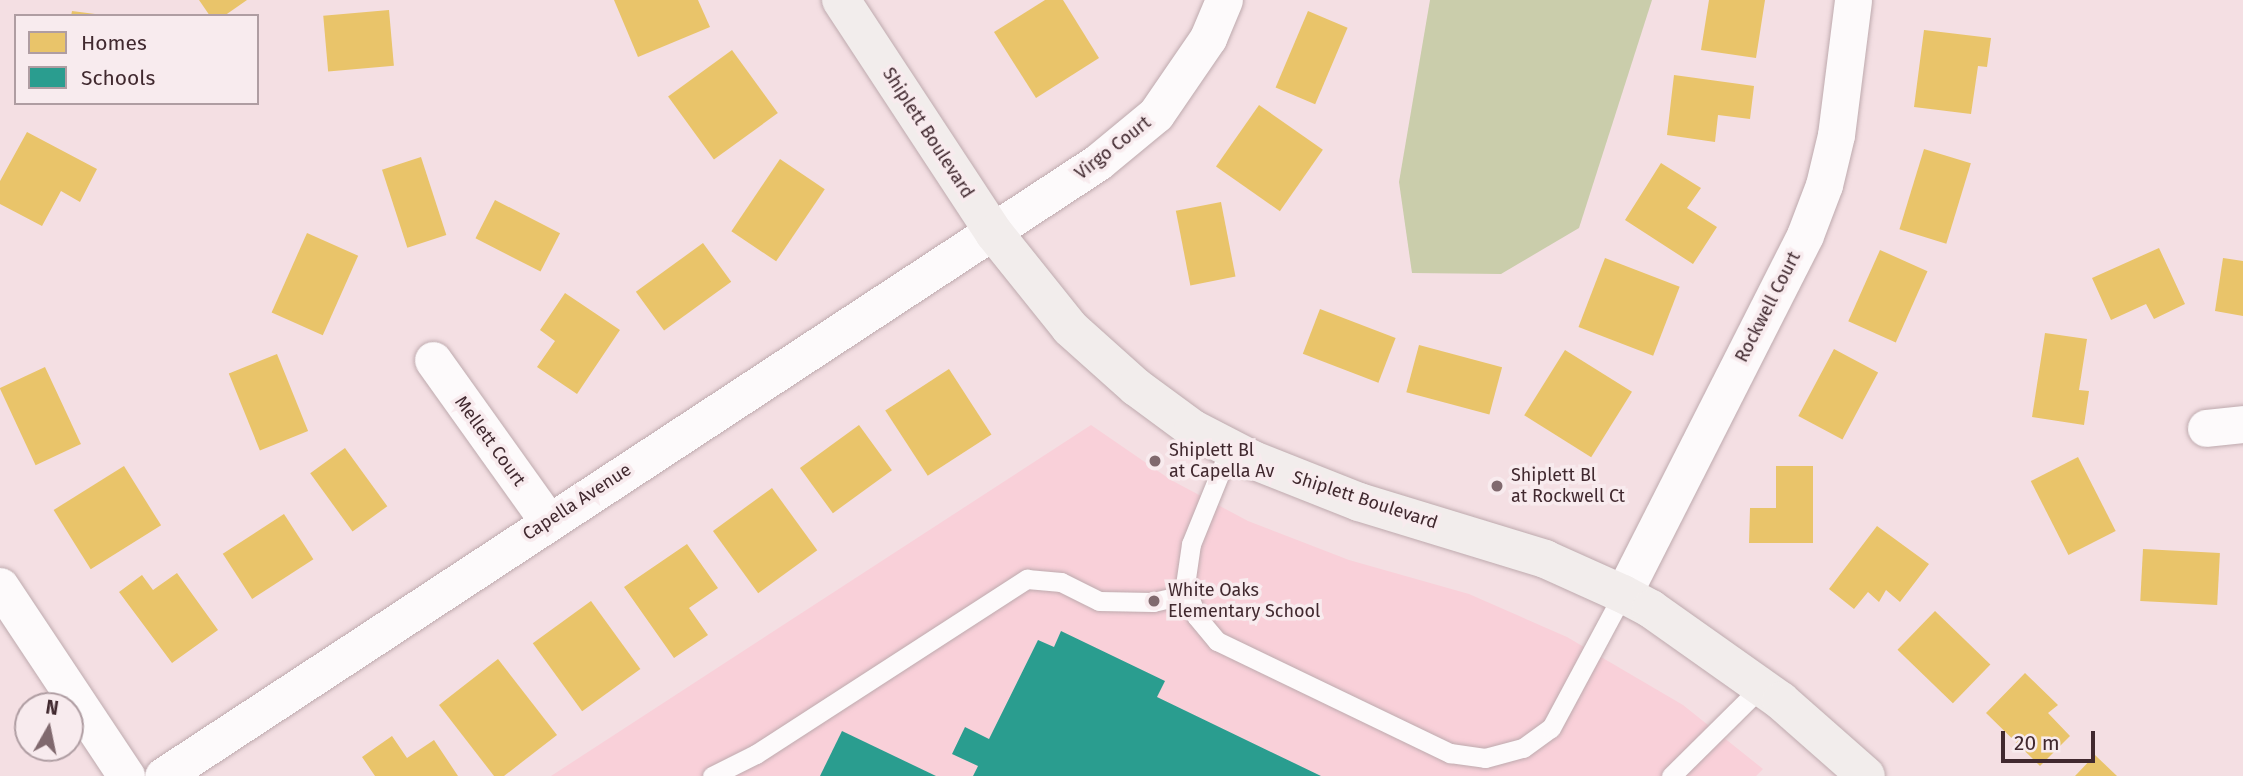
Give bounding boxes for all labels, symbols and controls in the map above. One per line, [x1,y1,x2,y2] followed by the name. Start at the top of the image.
[14,14,259,105] legend
[81,30,147,56] text: Homes
[878,64,978,202] street label: Shiplett Boulevard
[81,65,155,91] text: Schools
[1071,112,1155,184] street label: Virgo Court
[1731,248,1805,366] street label: Rockwell Court
[450,392,530,490] street label: Mellett Court
[1169,440,1274,482] place label: Shiplett Bl at Capella Av
[1147,453,1163,469] marker: Shiplett Bl at Capella Av
[519,459,635,545] street label: Capella Avenue
[1511,465,1625,508] place label: Shiplett Bl at Rockwell Ct
[1290,466,1440,534] street label: Shiplett Boulevard
[1489,478,1505,494] marker: Shiplett Bl at Rockwell Ct
[1168,580,1320,622] place label: White Oaks Elementary School
[1146,593,1162,609] marker: White Oaks Elementary School
[14,692,84,762] north arrow
[44,695,60,720] text: N
[2005,716,2100,760] scale bar
[2014,730,2060,756] text: 20 m

